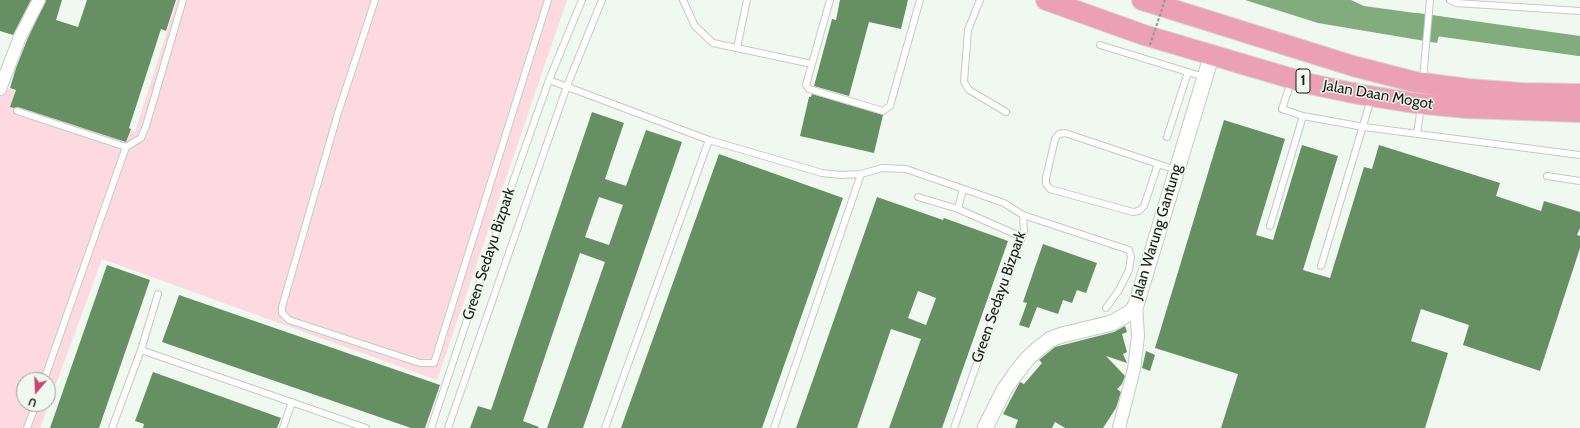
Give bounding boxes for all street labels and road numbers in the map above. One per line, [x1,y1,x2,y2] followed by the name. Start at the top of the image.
[1296,69,1310,93] road number: 1
[1322,76,1434,114] street label: Jalan Daan Mogot
[1128,162,1186,302] street label: Jalan Warung Gantung
[459,185,519,323] street label: Green Sedayu Bizpark
[968,229,1030,365] street label: Green Sedayu Bizpark

